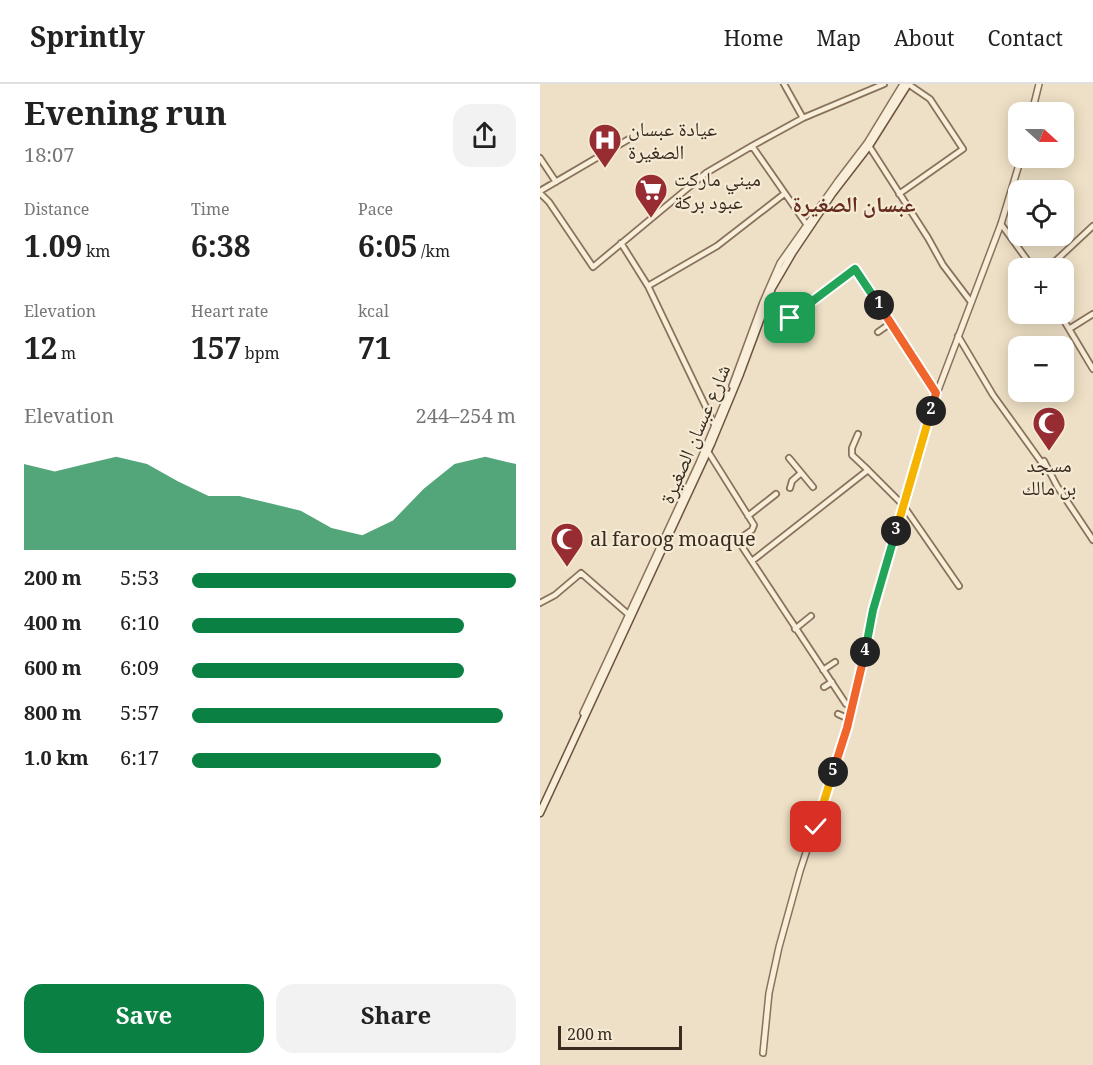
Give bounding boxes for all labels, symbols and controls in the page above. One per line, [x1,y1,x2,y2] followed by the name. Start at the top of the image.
[30,17,145,65] text: Sprintly
[724,24,784,59] text: Home
[817,24,861,59] text: Map
[894,24,955,59] text: About
[988,24,1063,59] text: Contact
[24,90,227,146] text: Evening run
[1008,102,1074,168] north arrow
[1008,102,1074,402] map controls
[453,104,516,167] button: share
[628,115,717,172] place label: عيادة عبسان الصغيرة
[587,122,623,169] hospital icon: عيادة عبسان الصغيرة
[24,141,74,175] text: 18:07
[674,165,761,222] place label: ميني ماركت عبود بركة
[633,172,669,219] supermarket icon: ميني ماركت عبود بركة
[1008,180,1074,246] button: locate
[792,188,916,226] district label: عبسان الصغيرة
[24,198,89,225] text: Distance
[191,198,230,225] text: Time
[358,198,393,225] text: Pace
[24,225,82,276] text: 1.09
[191,225,250,276] text: 6:38
[358,225,417,276] text: 6:05
[82,240,110,267] text: km
[417,240,450,267] text: /km
[1008,258,1074,324] button: +
[864,290,894,320] pin: 1
[875,291,883,318] text: 1
[764,292,815,343] pin
[24,300,96,327] text: Elevation
[191,300,268,327] text: Heart rate
[358,300,389,327] text: kcal
[773,301,806,334] icon: arrive
[24,327,58,378] text: 12
[191,327,241,378] text: 157
[358,327,392,378] text: 71
[1008,336,1074,402] button: −
[58,342,76,369] text: m
[241,342,280,369] text: bpm
[653,360,743,510] street label: شارع عبسان الصغيرة
[916,396,946,426] pin: 2
[927,397,935,424] text: 2
[24,402,114,436] text: Elevation
[416,402,516,436] text: 244–254 m
[1031,405,1067,452] mosque icon: مسجد بن مالك
[1022,451,1076,508] place label: مسجد بن مالك
[881,516,911,546] pin: 3
[892,517,900,544] text: 3
[549,521,585,568] mosque icon: al faroog moaque
[590,525,756,559] place label: al faroog moaque
[24,564,82,598] text: 200 m
[120,564,159,598] text: 5:53
[24,609,82,643] text: 400 m
[120,609,159,643] text: 6:10
[850,637,880,667] pin: 4
[861,638,869,665] text: 4
[24,654,82,688] text: 600 m
[120,654,159,688] text: 6:09
[24,699,82,733] text: 800 m
[120,699,159,733] text: 5:57
[24,744,89,778] text: 1.0 km
[120,744,159,778] text: 6:17
[818,757,848,787] pin: 5
[829,758,837,785] text: 5
[790,801,841,852] pin
[799,810,832,843] icon: check
[24,984,264,1053] button: Save
[276,984,516,1053] button: Share
[558,1023,682,1050] scale bar
[567,1023,613,1050] text: 200 m

